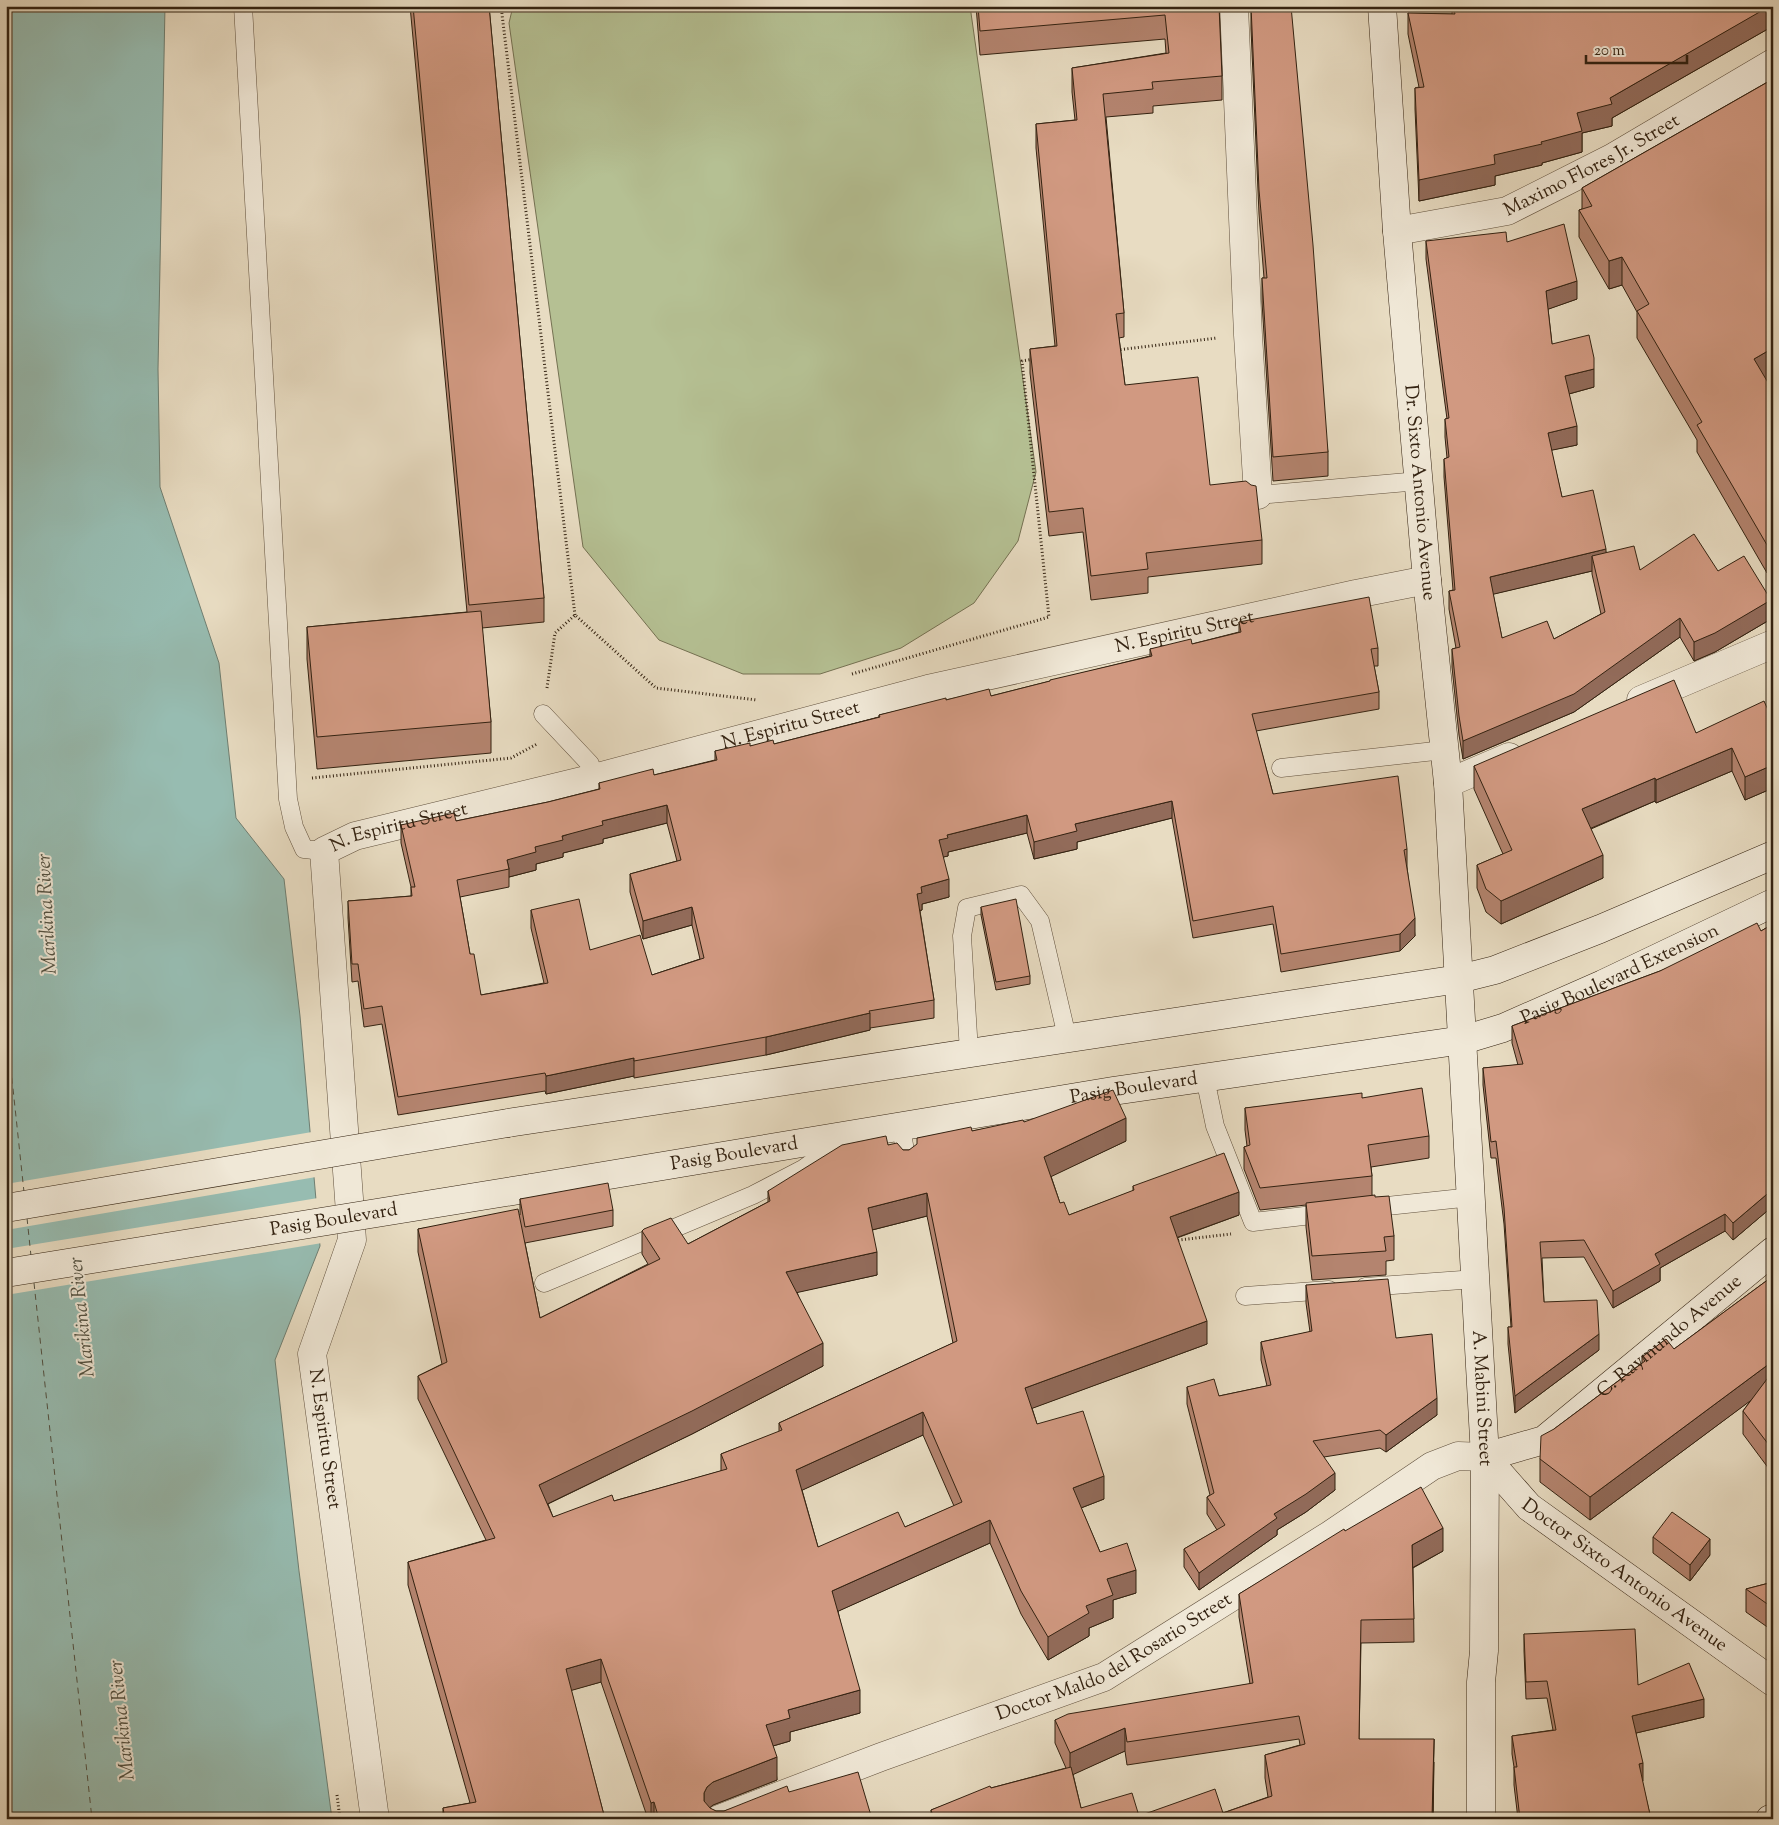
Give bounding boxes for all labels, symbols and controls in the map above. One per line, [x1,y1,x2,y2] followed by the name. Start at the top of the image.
[1586,32,1688,64] scale bar
[1594,41,1625,62] text: 20 m
[1499,107,1685,224] street label: Maximo Flores Jr. Street
[1397,383,1443,602] street label: Dr. Sixto Antonio Avenue
[1113,603,1257,661] street label: N. Espiritu Street
[719,694,863,757] street label: N. Espiritu Street
[325,796,471,860] street label: N. Espiritu Street
[30,853,66,975] water label: Marikina River
[1517,917,1723,1032] street label: Pasig Boulevard Extension
[1068,1065,1200,1111] street label: Pasig Boulevard
[668,1130,800,1178] street label: Pasig Boulevard
[268,1196,400,1244] street label: Pasig Boulevard
[62,1255,104,1379] water label: Marikina River
[1591,1268,1748,1405] street label: C. Raymundo Avenue
[1465,1330,1499,1467] street label: A. Mabini Street
[301,1367,347,1511] street label: N. Espiritu Street
[1516,1492,1733,1659] street label: Doctor Sixto Antonio Avenue
[992,1586,1238,1728] street label: Doctor Maldo del Rosario Street
[102,1658,144,1782] water label: Marikina River

